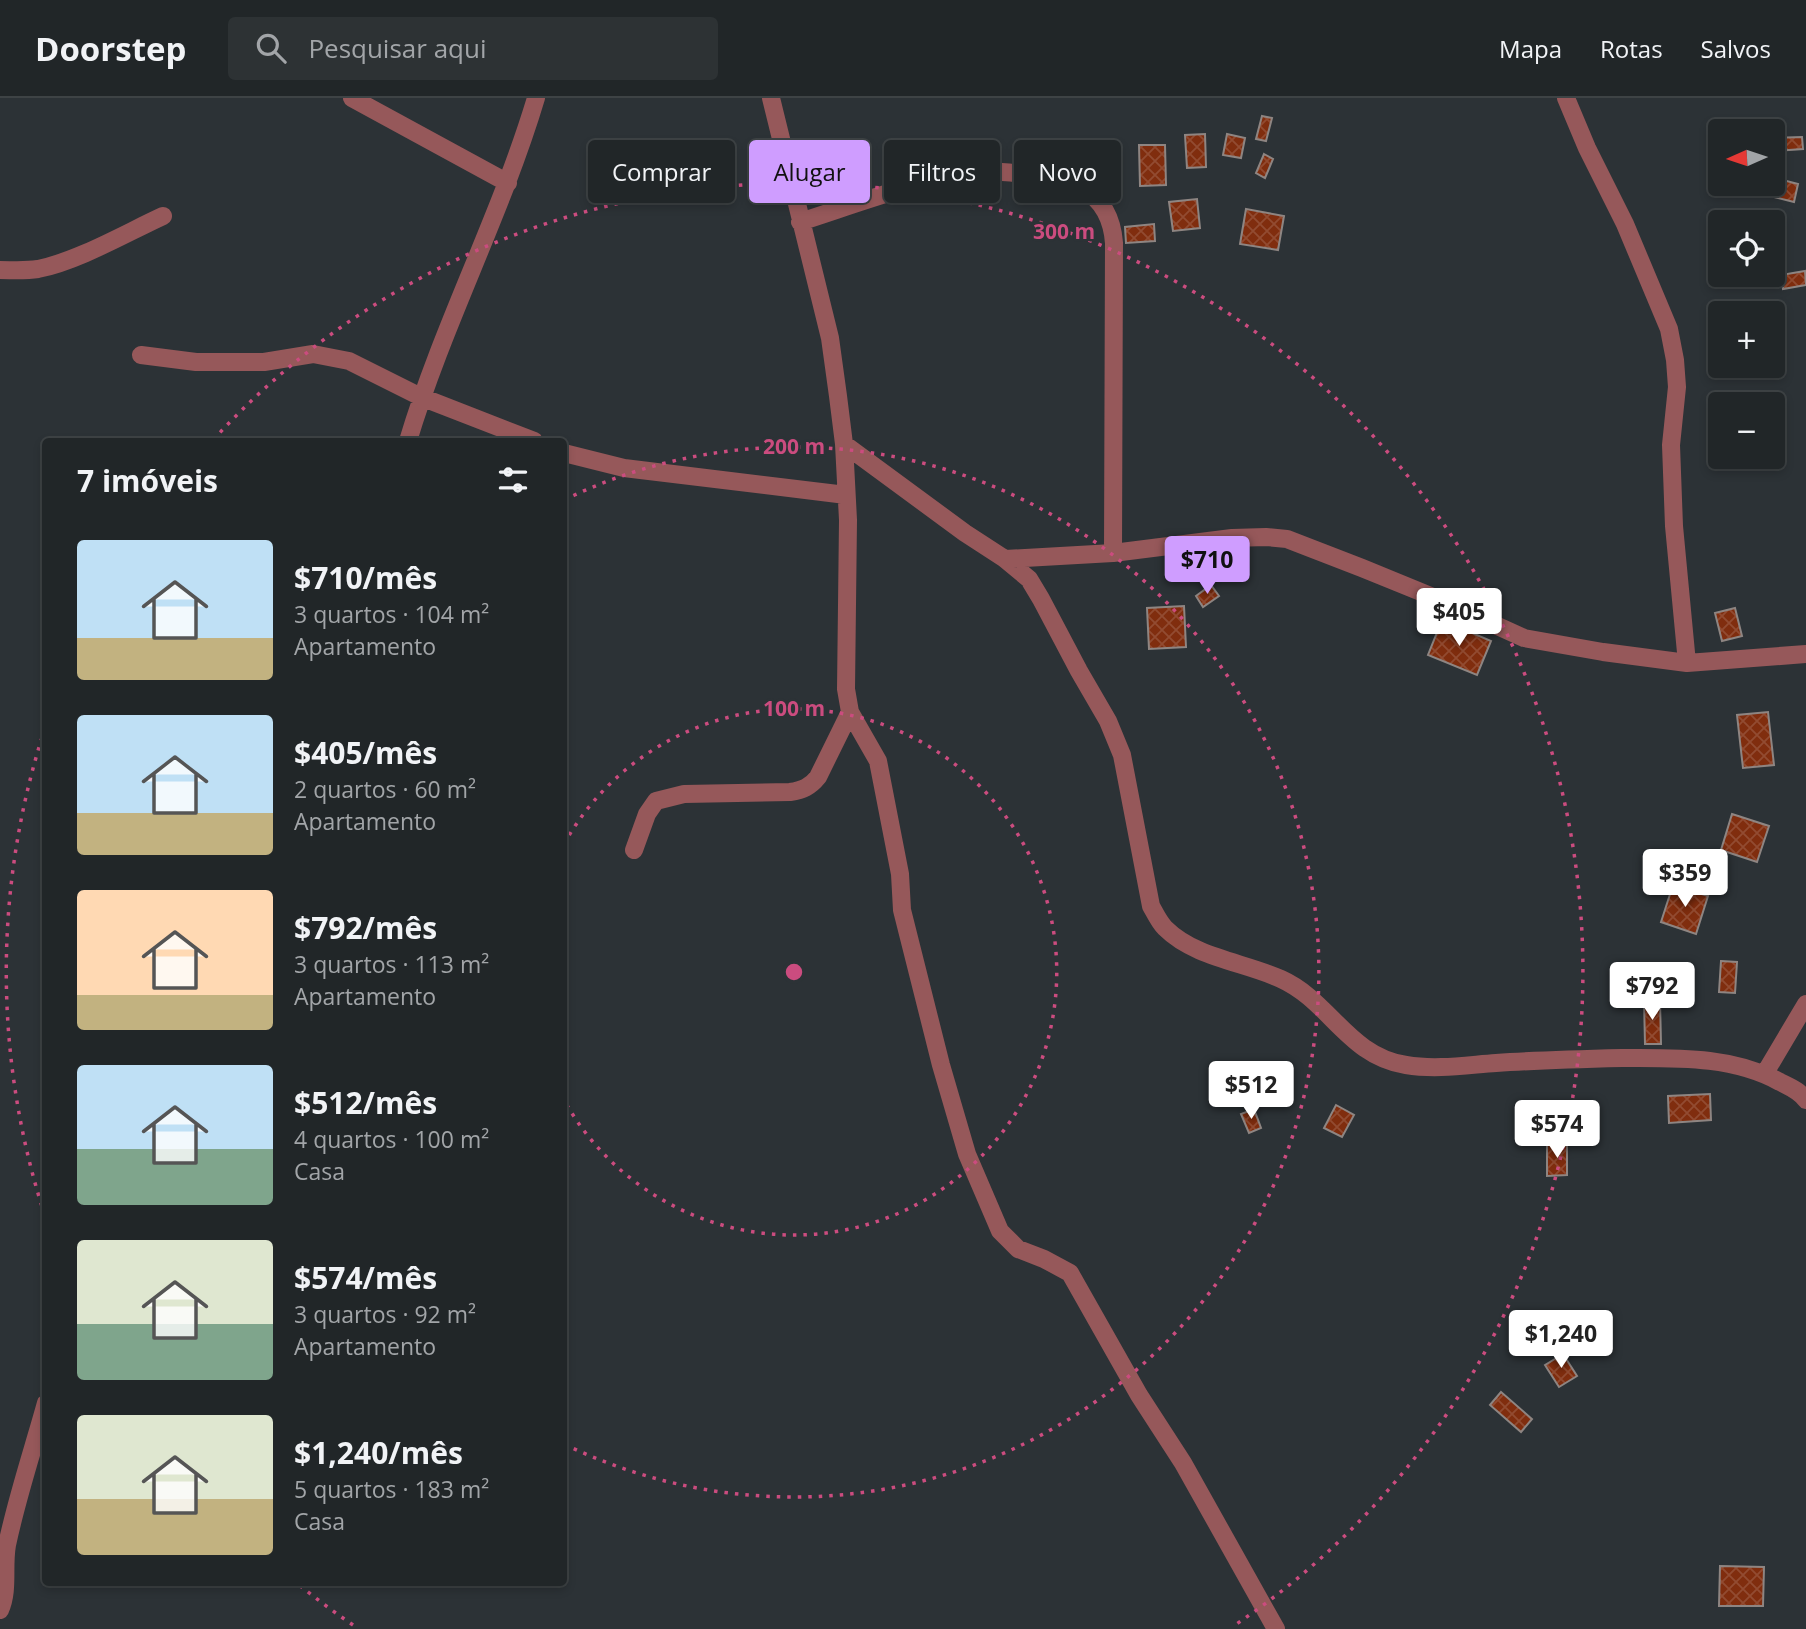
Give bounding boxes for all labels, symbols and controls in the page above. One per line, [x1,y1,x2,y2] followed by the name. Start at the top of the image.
[228,17,718,80] search box
[35,26,186,71] text: Doorstep
[252,29,290,67] icon: search
[308,30,487,66] text: Pesquisar aqui
[1499,32,1562,65] text: Mapa
[1600,32,1663,65] text: Rotas
[1701,32,1771,65] text: Salvos
[1708,119,1785,196] north arrow
[1708,119,1785,469] map controls
[588,140,735,203] chip: Comprar
[749,140,870,203] chip: Alugar
[884,140,1000,203] chip: Filtros
[1014,140,1121,203] chip: Novo
[1708,210,1785,287] button: locate
[1033,217,1095,245] text: 300 m
[1708,301,1785,378] button: +
[1708,392,1785,469] button: −
[763,432,825,460] text: 200 m
[77,460,218,501] text: 7 imóveis
[494,461,532,499] icon: filters
[1166,536,1248,596] pin: $710
[1181,543,1233,575] text: $710
[294,557,437,598] text: $710/mês
[133,568,217,652] icon: home
[1418,588,1500,648] pin: $405
[1433,595,1485,627] text: $405
[294,598,489,630] text: 3 quartos · 104 m²
[294,630,436,662] text: Apartamento
[763,694,825,722] text: 100 m
[294,732,437,773] text: $405/mês
[133,743,217,827] icon: home
[294,773,476,805] text: 2 quartos · 60 m²
[294,805,436,837] text: Apartamento
[1644,850,1726,909] pin: $359
[1659,856,1711,888] text: $359
[294,907,437,948] text: $792/mês
[133,918,217,1002] icon: home
[294,948,489,980] text: 3 quartos · 113 m²
[782,960,806,984] centre of rings
[1611,962,1693,1022] pin: $792
[1626,969,1678,1001] text: $792
[294,980,436,1012] text: Apartamento
[1210,1062,1292,1121] pin: $512
[1225,1068,1277,1100] text: $512
[294,1082,437,1123] text: $512/mês
[133,1093,217,1177] icon: home
[1516,1100,1598,1160] pin: $574
[1531,1107,1583,1139] text: $574
[294,1123,489,1155] text: 4 quartos · 100 m²
[294,1155,345,1187] text: Casa
[294,1257,437,1298] text: $574/mês
[133,1268,217,1352] icon: home
[294,1298,476,1330] text: 3 quartos · 92 m²
[1504,1310,1618,1370] pin: $1,240
[1525,1317,1597,1349] text: $1,240
[294,1330,436,1362] text: Apartamento
[294,1432,463,1473] text: $1,240/mês
[133,1443,217,1527] icon: home
[294,1473,489,1505] text: 5 quartos · 183 m²
[294,1505,345,1537] text: Casa

